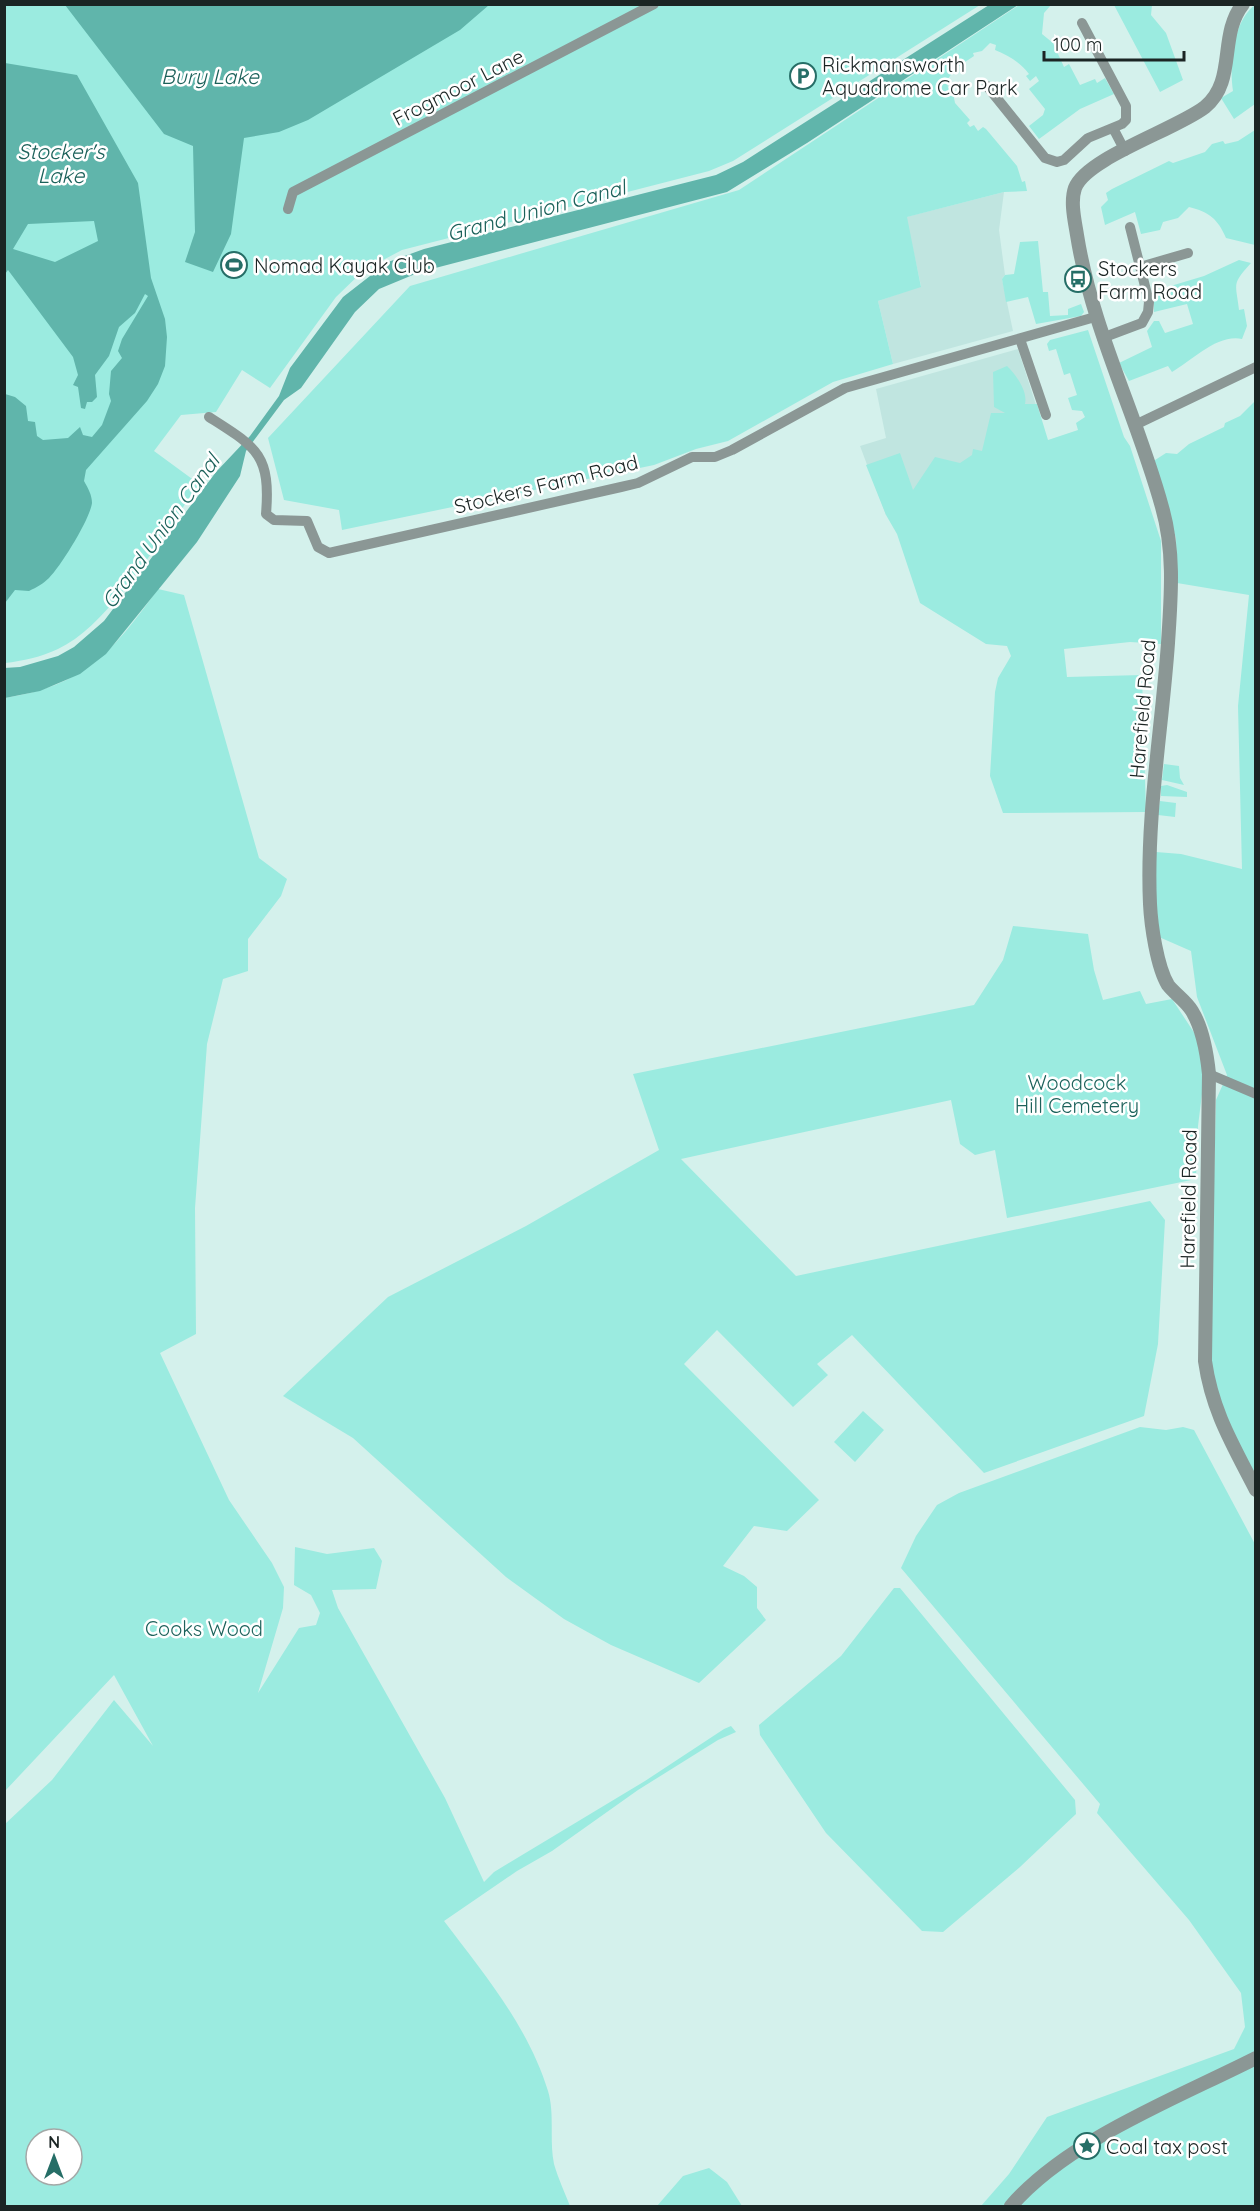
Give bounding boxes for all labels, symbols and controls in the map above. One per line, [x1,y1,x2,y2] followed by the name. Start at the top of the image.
[1044,24,1184,62] scale bar
[1053,33,1102,56] text: 100 m
[388,43,528,131] street label: Frogmoor Lane
[822,52,1018,100] place label: Rickmansworth Aquadrome Car Park
[788,61,818,91] parking icon: Rickmansworth Aquadrome Car Park
[161,63,260,89] water label: Bury Lake
[17,138,106,188] water label: Stocker's Lake
[444,173,630,246] water label: Grand Union Canal
[219,250,249,280] sports icon: Nomad Kayak Club
[254,253,435,278] place label: Nomad Kayak Club
[1098,256,1202,304] place label: Stockers Farm Road
[1063,264,1093,294] bus stop icon: Stockers Farm Road
[95,447,226,613] water label: Grand Union Canal
[452,449,640,519] street label: Stockers Farm Road
[1123,638,1161,780] street label: Harefield Road
[1015,1070,1139,1118] park label: Woodcock Hill Cemetery
[1174,1129,1202,1269] street label: Harefield Road
[145,1616,263,1641] park label: Cooks Wood
[24,2127,84,2187] north arrow
[1072,2131,1102,2161] place icon: Coal tax post
[48,2132,60,2152] text: N
[1106,2134,1228,2159] place label: Coal tax post

